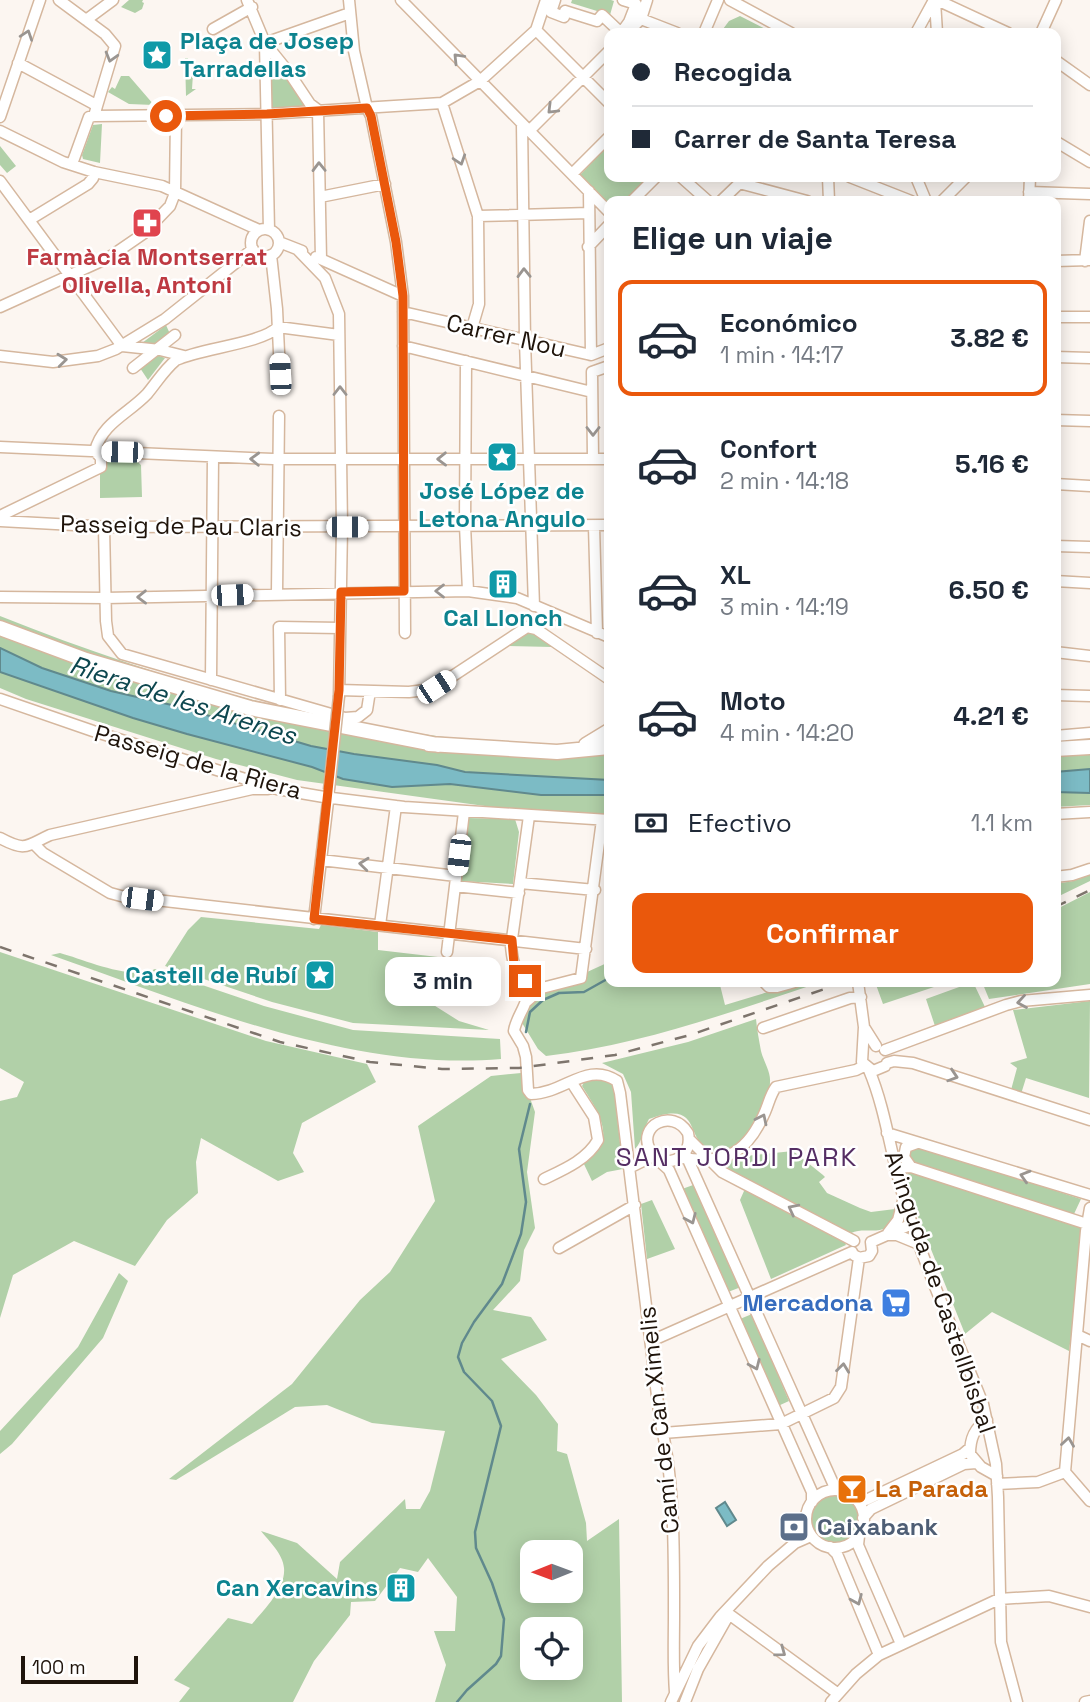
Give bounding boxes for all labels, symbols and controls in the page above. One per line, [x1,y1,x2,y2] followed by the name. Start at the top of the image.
[180,25,354,84] place label: Plaça de Josep Tarradellas
[19,30,33,42] one-way arrow
[140,38,174,72] place icon: Plaça de Josep Tarradellas
[105,50,119,62] one-way arrow
[454,54,467,67] one-way arrow
[674,55,792,89] text: Recogida
[150,100,182,132] route start
[547,100,560,113] one-way arrow
[674,122,956,156] text: Carrer de Santa Teresa
[452,153,466,165] one-way arrow
[311,161,327,171] one-way arrow
[130,206,164,240] pharmacy icon: Farmàcia Montserrat Olivella, Antoni
[632,218,833,258] text: Elige un viaje
[27,241,267,300] place label: Farmàcia Montserrat Olivella, Antoni
[516,267,532,278] one-way arrow
[720,306,858,340] text: Económico
[443,307,569,364] street label: Carrer Nou
[636,307,699,370] icon: car
[950,321,1029,355] text: 3.82 €
[720,340,844,370] text: 1 min · 14:17
[269,352,292,396] car
[57,353,68,368] one-way arrow
[332,385,348,396] one-way arrow
[585,426,600,437] one-way arrow
[720,432,817,466] text: Confort
[636,433,699,496] icon: car
[485,440,519,474] place icon: José López de Letona Angulo
[101,441,144,463] car
[955,447,1029,481] text: 5.16 €
[249,451,260,466] one-way arrow
[437,451,447,467] one-way arrow
[720,466,849,496] text: 2 min · 14:18
[418,475,586,534] place label: José López de Letona Angulo
[60,508,302,543] street label: Passeig de Pau Claris
[327,517,369,538] car
[720,558,751,592] text: XL
[636,559,699,622] icon: car
[486,567,520,601] building icon: Cal Llonch
[949,573,1029,607] text: 6.50 €
[434,583,445,599] one-way arrow
[211,584,254,606] car
[136,590,147,605] one-way arrow
[720,592,849,622] text: 3 min · 14:19
[443,602,563,633] place label: Cal Llonch
[66,647,302,753] water label: Riera de les Arenes
[413,667,460,707] car
[720,684,786,718] text: Moto
[636,685,699,748] icon: car
[953,699,1029,733] text: 4.21 €
[91,717,306,806] street label: Passeig de la Riera
[720,718,854,748] text: 4 min · 14:20
[632,804,670,842] icon: cash
[688,806,792,840] text: Efectivo
[971,808,1033,838] text: 1.1 km
[447,833,472,877] car
[358,857,369,872] one-way arrow
[120,886,165,912] car
[632,893,1033,973] button: Confirmar
[385,956,500,1006] callout: 3 min
[303,958,337,992] place icon: Castell de Rubí
[125,959,298,990] place label: Castell de Rubí
[509,965,541,997] route end
[413,966,473,996] text: 3 min
[1016,994,1028,1009] one-way arrow
[946,1068,958,1083] one-way arrow
[753,1114,767,1126] one-way arrow
[616,1140,858,1174] district label: SANT JORDI PARK
[878,1146,1003,1437] street label: Avinguda de Castellbisbal
[1019,1169,1031,1184] one-way arrow
[788,1204,800,1218] one-way arrow
[683,1212,697,1224] one-way arrow
[879,1286,913,1320] supermarket icon: Mercadona
[743,1287,873,1318] place label: Mercadona
[631,1305,686,1535] street label: Camí de Can Ximelis
[747,1358,761,1370] one-way arrow
[836,1362,851,1374] one-way arrow
[1060,1437,1075,1448] one-way arrow
[835,1472,869,1506] bar icon: La Parada
[875,1473,988,1504] place label: La Parada
[777,1510,811,1544] bank icon: Caixabank
[817,1511,939,1542] place label: Caixabank
[520,1540,583,1603] north arrow
[520,1540,583,1680] map controls
[384,1571,418,1605] building icon: Can Xercavins
[216,1572,378,1603] place label: Can Xercavins
[849,1592,863,1605] one-way arrow
[520,1617,583,1680] button: locate
[773,1644,785,1656] one-way arrow
[21,1653,138,1685] scale bar
[32,1655,86,1680] text: 100 m

